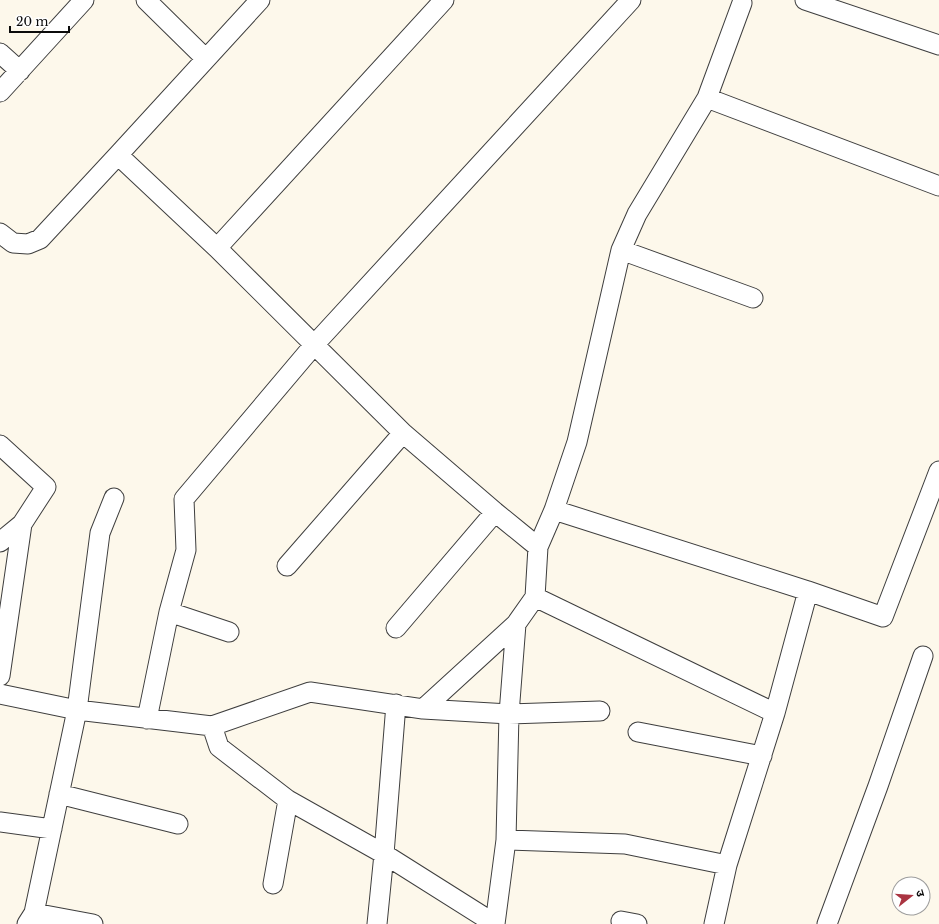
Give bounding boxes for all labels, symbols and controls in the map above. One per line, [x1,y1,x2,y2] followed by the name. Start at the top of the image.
[10,8,69,34] scale bar
[16,14,48,29] text: 20 m
[891,876,931,916] north arrow
[913,888,928,899] text: उ

